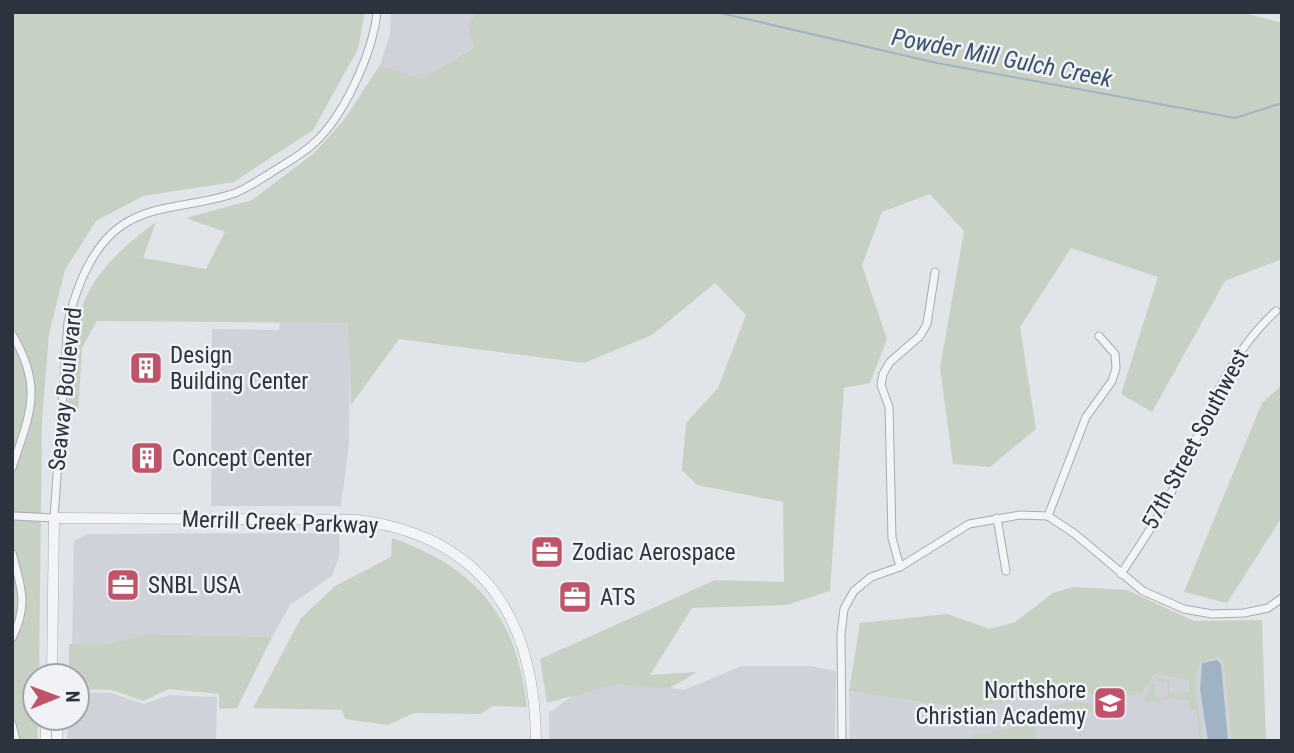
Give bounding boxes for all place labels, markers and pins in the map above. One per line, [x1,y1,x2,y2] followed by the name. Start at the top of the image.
[170,342,308,395] place label: Design Building Center
[127,349,165,387] building icon: Design Building Center
[128,439,166,477] building icon: Concept Center
[172,445,312,472] place label: Concept Center
[528,533,566,571] office icon: Zodiac Aerospace
[572,539,736,566] place label: Zodiac Aerospace
[104,566,142,604] office icon: SNBL USA
[148,572,241,599] place label: SNBL USA
[556,578,594,616] office icon: ATS
[600,584,636,611] place label: ATS
[916,677,1086,730] place label: Northshore Christian Academy
[1091,684,1129,722] school or university icon: Northshore Christian Academy

